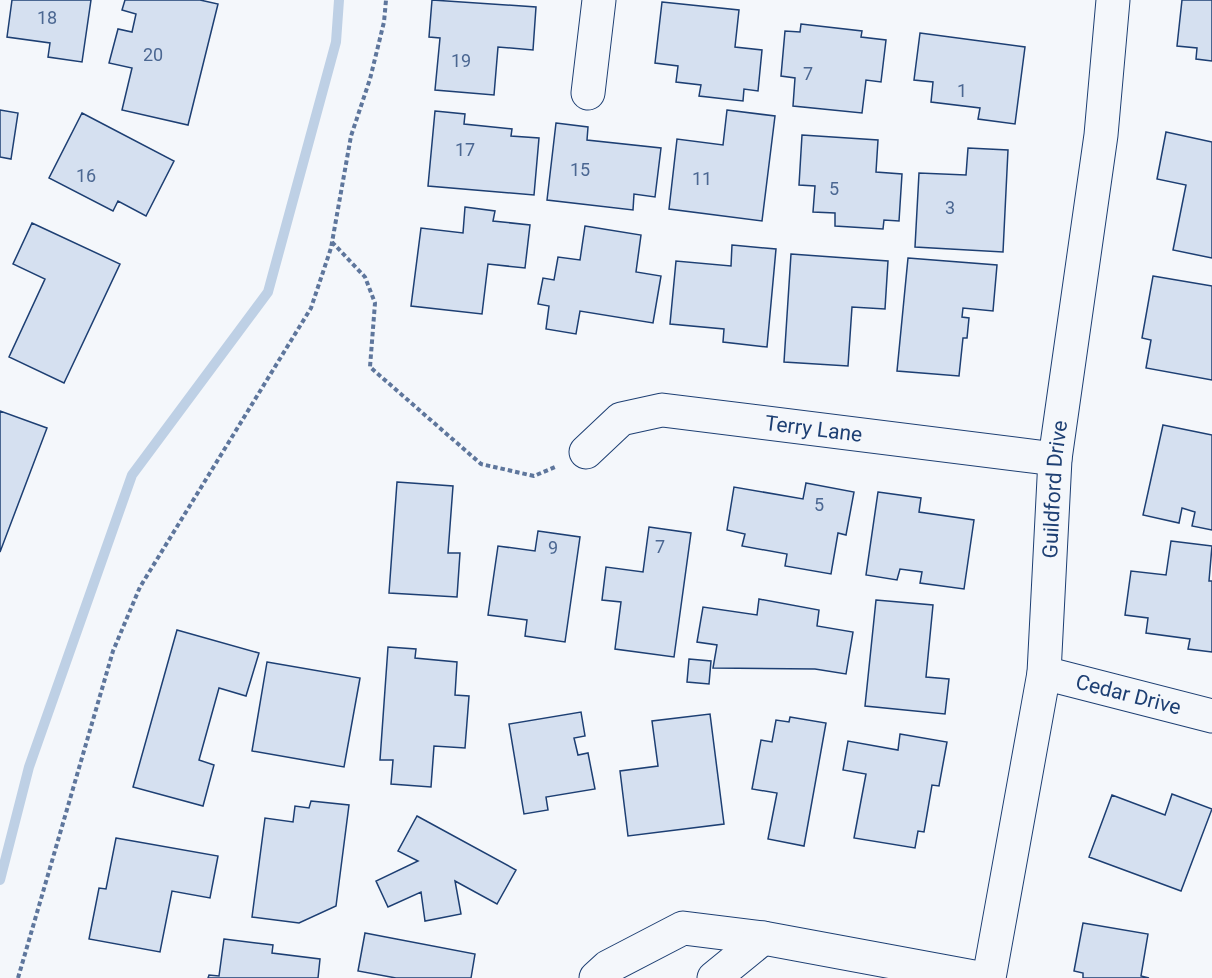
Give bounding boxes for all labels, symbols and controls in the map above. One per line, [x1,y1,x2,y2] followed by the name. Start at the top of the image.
[37,7,57,28] house number: 18
[143,44,163,65] house number: 20
[451,50,471,71] house number: 19
[803,63,813,84] house number: 7
[957,80,967,101] house number: 1
[455,139,475,160] house number: 17
[570,159,590,180] house number: 15
[76,165,96,186] house number: 16
[692,168,712,189] house number: 11
[829,178,839,199] house number: 5
[945,197,955,218] house number: 3
[764,411,864,447] street label: Terry Lane
[1038,419,1072,559] street label: Guildford Drive
[814,494,824,515] house number: 5
[655,536,665,557] house number: 7
[548,537,558,558] house number: 9
[1073,670,1183,720] street label: Cedar Drive

